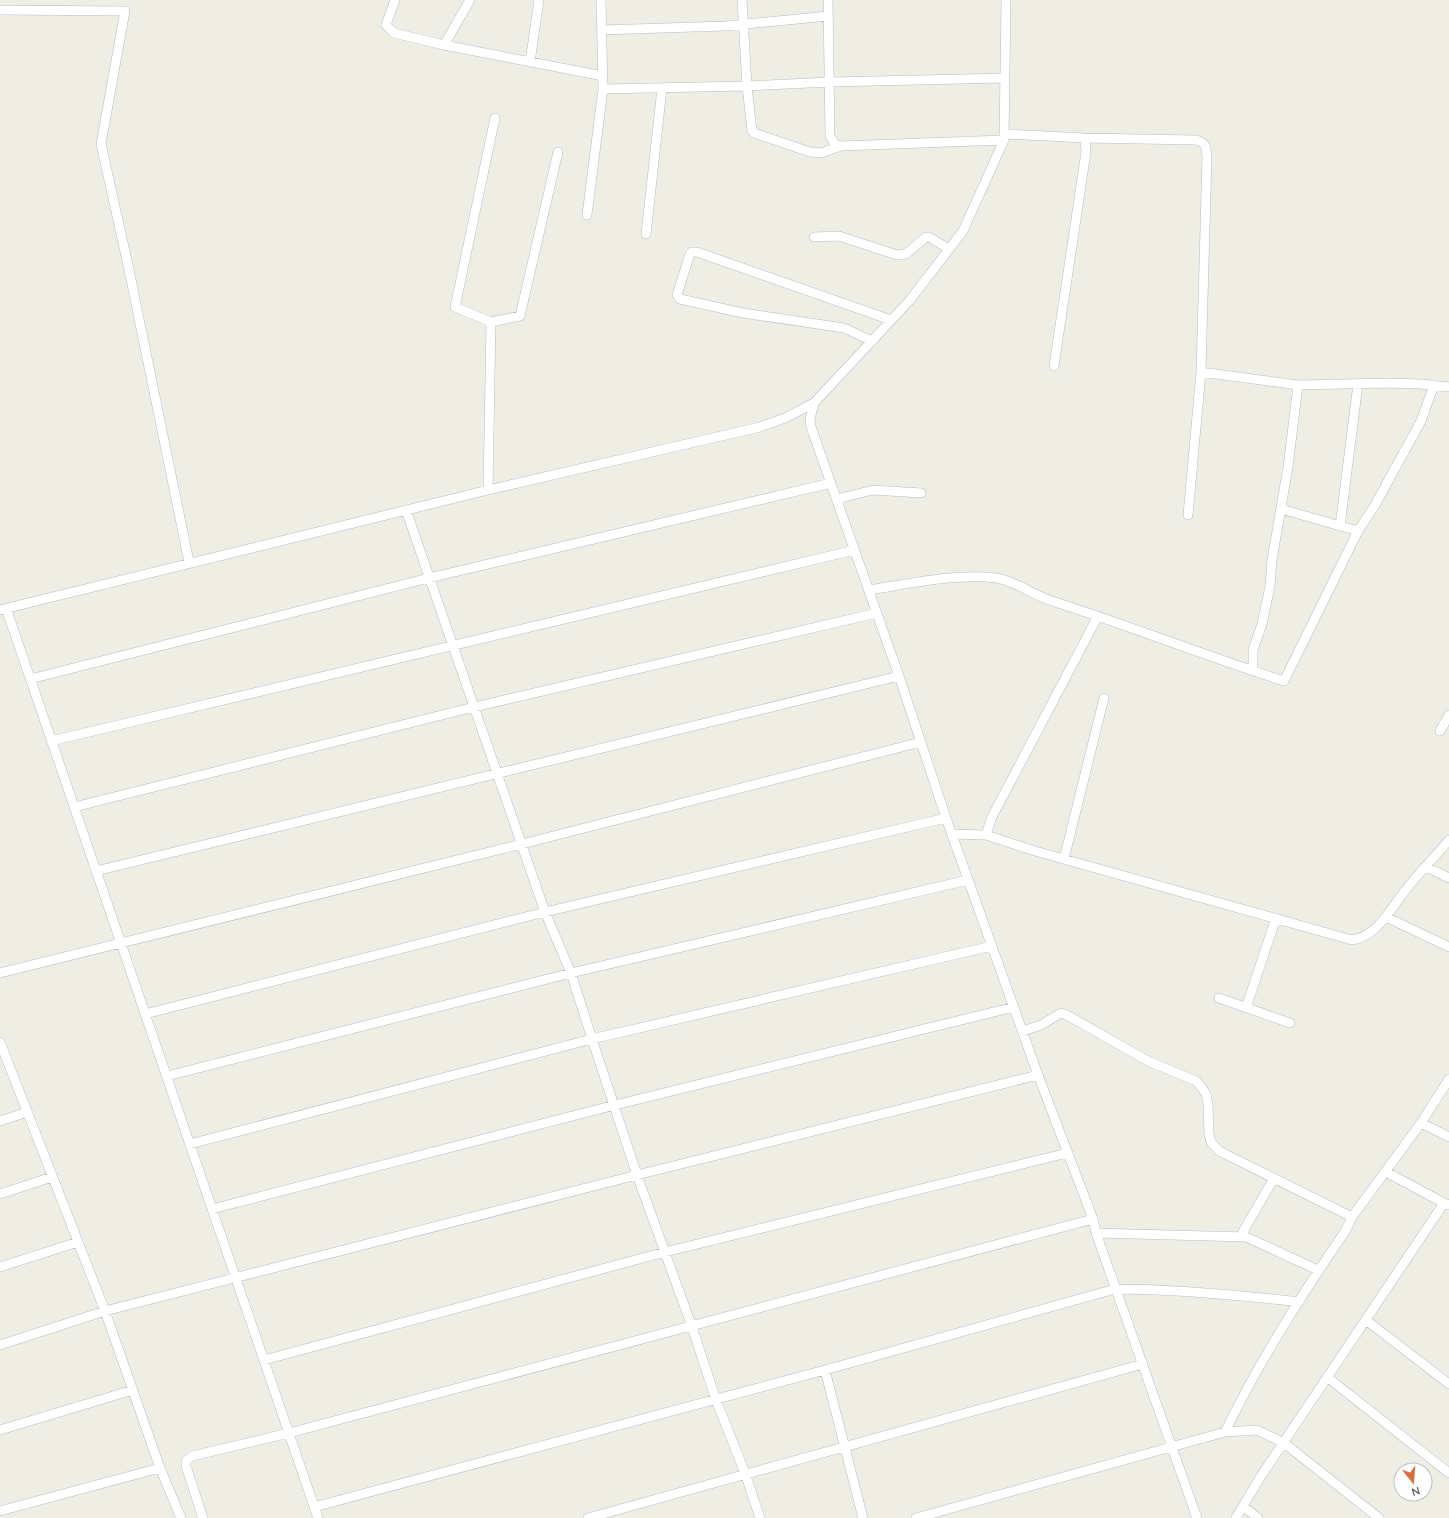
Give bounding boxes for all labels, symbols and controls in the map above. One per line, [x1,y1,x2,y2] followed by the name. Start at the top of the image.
[1393,1462,1433,1502] north arrow
[1410,1484,1422,1499] text: N

